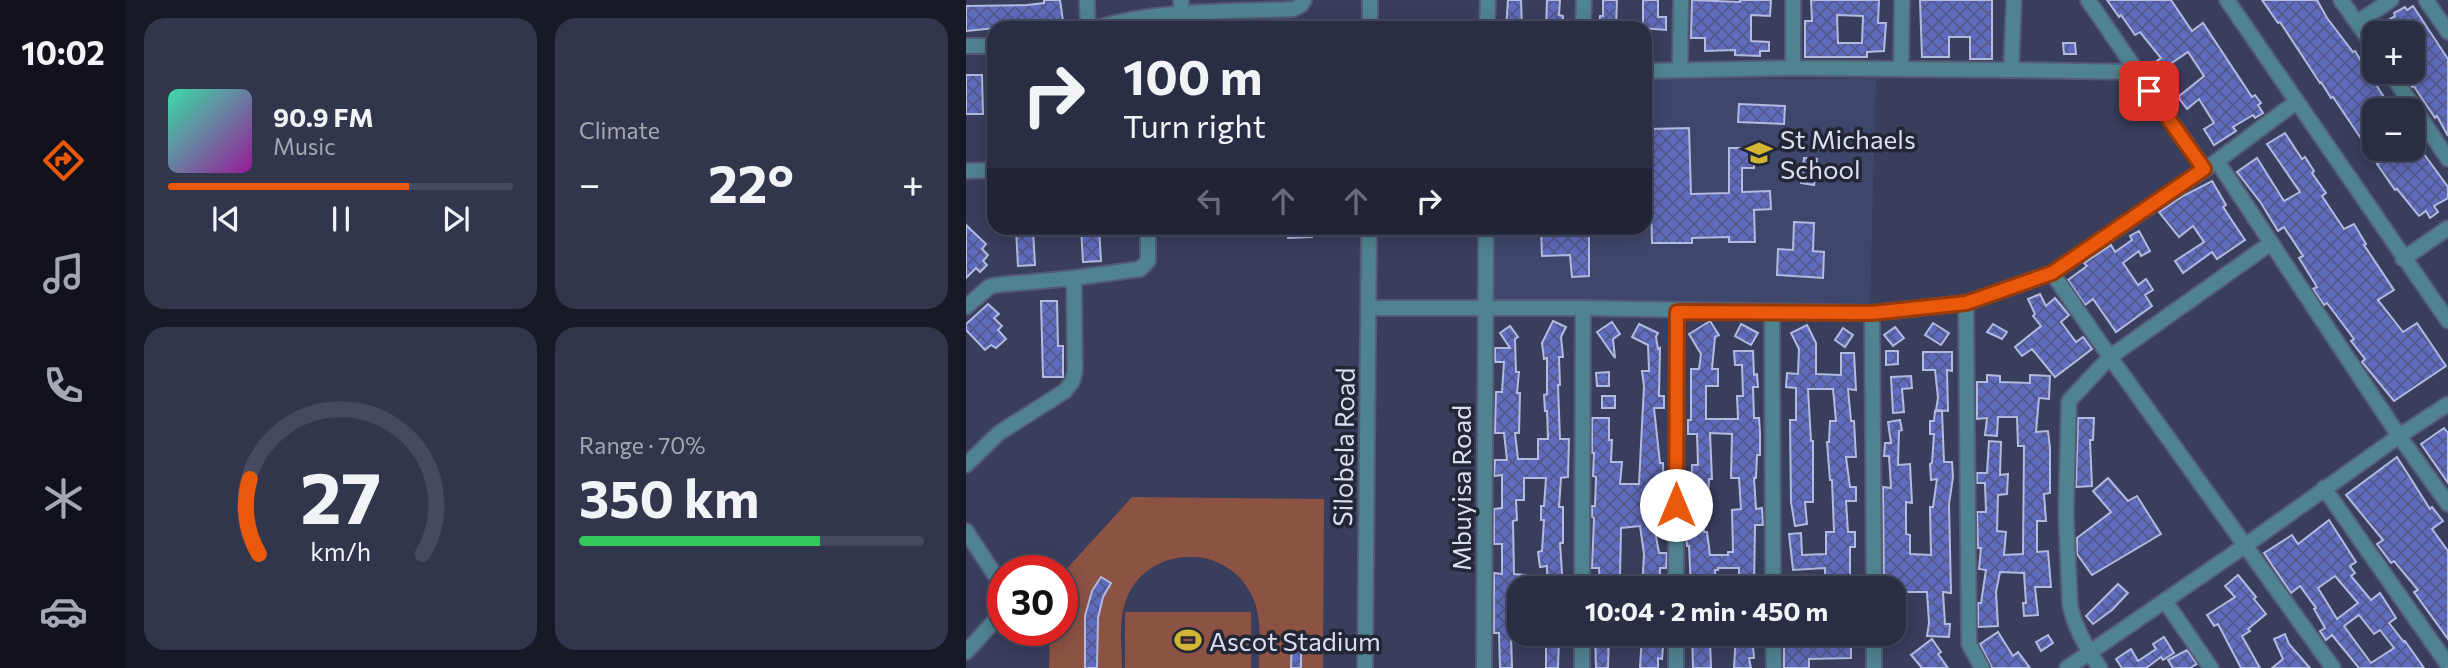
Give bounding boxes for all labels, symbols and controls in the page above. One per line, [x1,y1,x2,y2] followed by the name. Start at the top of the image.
[2362,21,2425,161] map controls
[2362,21,2425,84] button: +
[21,32,105,72] text: 10:02
[1123,45,1262,105] text: 100 m
[1008,49,1099,140] icon: right
[2119,61,2179,121] pin
[2130,72,2168,110] icon: arrive
[2362,98,2425,161] button: −
[273,101,374,132] text: 90.9 FM
[1123,105,1266,145] text: Turn right
[579,116,660,144] text: Climate
[1780,123,1916,184] place label: St Michaels School
[273,132,336,160] text: Music
[39,136,88,185] icon: directions
[1744,138,1774,168] school or university icon: St Michaels School
[708,150,794,214] text: 22°
[579,159,601,206] text: −
[902,159,924,206] text: +
[1191,182,1229,220] icon: left
[1264,182,1302,220] icon: ahead
[1337,182,1375,220] icon: ahead
[1410,182,1448,220] icon: right
[207,200,245,238] icon: previous
[322,200,360,238] icon: pause
[437,200,475,238] icon: next
[39,249,88,298] icon: music
[39,361,88,410] icon: phone
[1326,367,1360,527] street label: Silobela Road
[1445,405,1476,571] street label: Mbuyisa Road
[579,431,706,459] text: Range · 70%
[300,451,381,540] text: 27
[579,465,759,529] text: 350 km
[1639,468,1713,542] position arrow
[39,474,88,523] icon: climate
[310,536,371,566] text: km/h
[987,555,1078,646] speed limit sign: 30
[39,587,88,636] icon: car
[1585,595,1828,626] text: 10:04 · 2 min · 450 m
[1173,625,1203,655] sports icon: Ascot Stadium
[1209,625,1381,656] place label: Ascot Stadium

